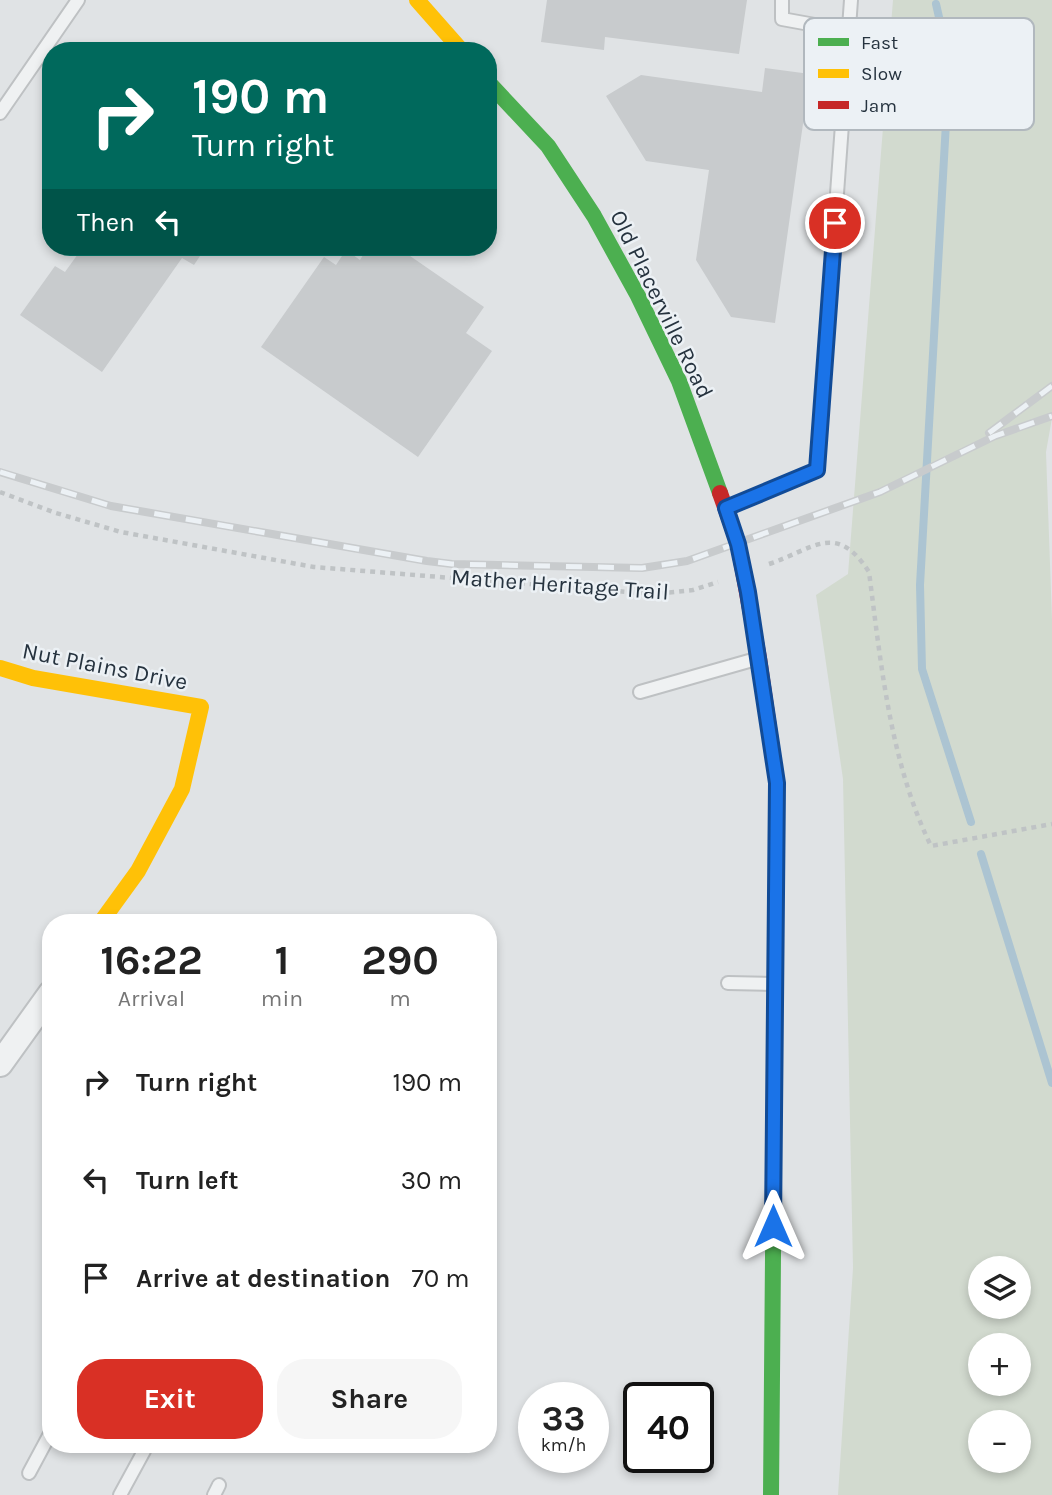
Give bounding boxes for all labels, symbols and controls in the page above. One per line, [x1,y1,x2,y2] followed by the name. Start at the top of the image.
[804,18,1034,130] legend
[861,32,898,54] text: Fast
[861,63,902,85] text: Slow
[192,68,329,125] text: 190 m
[77,70,168,161] icon: right
[861,95,897,117] text: Jam
[192,127,334,164] text: Turn right
[805,193,865,253] pin
[149,203,187,241] icon: left
[816,204,854,242] icon: arrive
[604,206,719,403] street label: Old Placerville Road
[77,207,135,238] text: Then
[450,563,670,606] street label: Mather Heritage Trail
[20,637,190,696] street label: Nut Plains Drive
[100,935,203,985] text: 16:22
[275,935,289,985] text: 1
[361,935,439,985] text: 290
[118,985,185,1012] text: Arrival
[261,985,303,1012] text: min
[389,985,411,1012] text: m
[77,1063,115,1101] icon: right
[136,1067,257,1098] text: Turn right
[392,1067,462,1098] text: 190 m
[77,1161,115,1199] icon: left
[136,1165,238,1196] text: Turn left
[401,1165,462,1196] text: 30 m
[736,1189,810,1263] position arrow
[968,1256,1031,1473] map controls
[968,1256,1031,1319] button: layers
[77,1259,115,1297] icon: arrive
[136,1263,390,1294] text: Arrive at destination
[411,1263,470,1294] text: 70 m
[968,1333,1031,1396] button: +
[77,1359,263,1439] button: Exit
[277,1359,462,1439] button: Share
[623,1382,714,1473] speed limit sign: 40
[542,1398,585,1439] text: 33
[968,1410,1031,1473] button: −
[541,1434,586,1456] text: km/h

